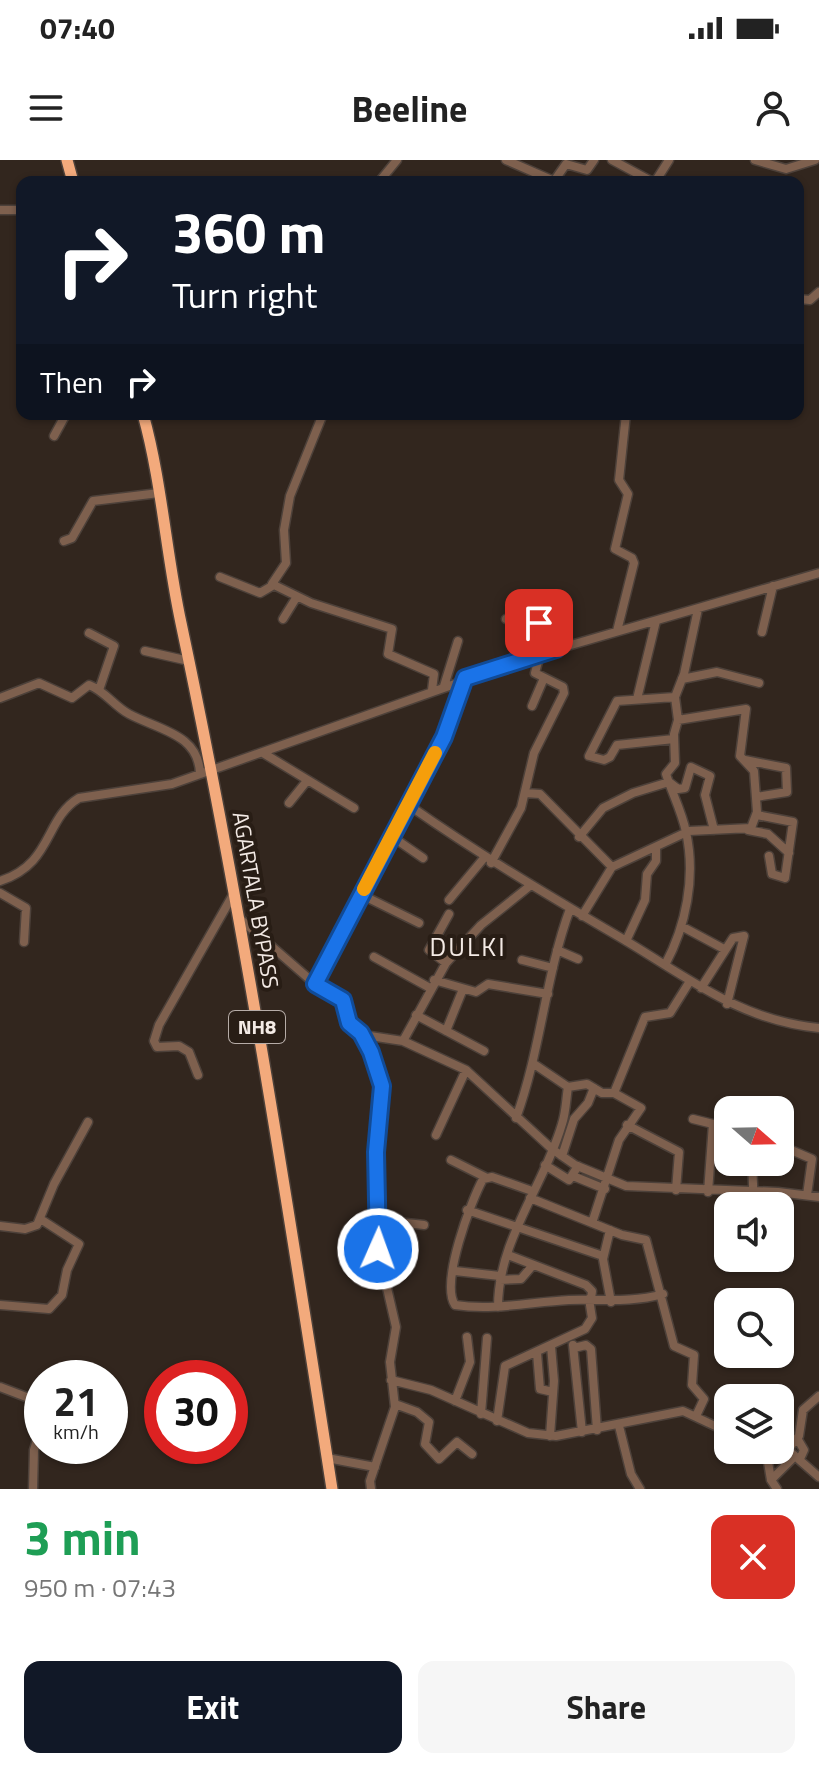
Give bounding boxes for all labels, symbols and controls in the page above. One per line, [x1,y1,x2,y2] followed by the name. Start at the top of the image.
[40,5,115,51] text: 07:40
[352,81,467,136] text: Beeline
[24,86,68,130] icon: menu
[751,86,795,130] icon: person
[172,190,325,275] text: 360 m
[40,208,144,312] icon: right
[172,267,317,322] text: Turn right
[40,359,103,405] text: Then
[119,360,163,404] icon: right
[505,589,573,657] pin
[517,601,561,645] icon: arrive
[224,809,288,991] street label: AGARTALA BYPASS
[429,927,507,966] district label: DULKI
[229,1011,285,1043] road number: NH8
[714,1096,794,1176] north arrow
[714,1096,794,1464] map controls
[714,1192,794,1272] button: sound
[336,1207,420,1291] position arrow
[714,1288,794,1368] button: search
[144,1360,248,1464] speed limit sign: 30
[54,1371,98,1432] text: 21
[714,1384,794,1464] button: layers
[53,1416,99,1447] text: km/h
[24,1501,141,1574] text: 3 min
[711,1515,795,1599] button: close
[24,1568,176,1607] text: 950 m · 07:43
[24,1661,402,1753] button: Exit
[418,1661,795,1753] button: Share

